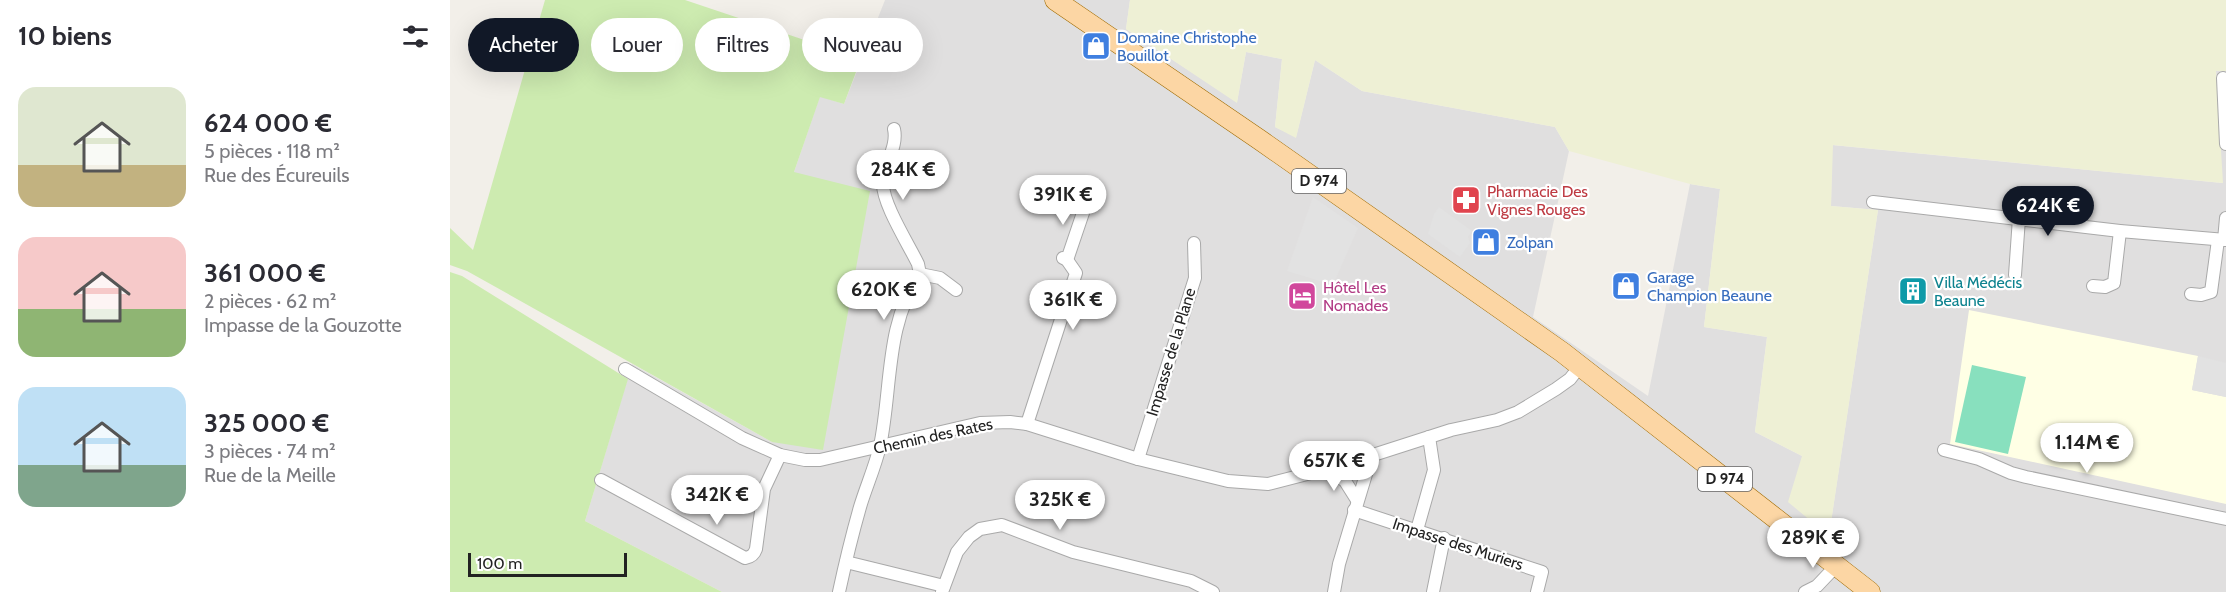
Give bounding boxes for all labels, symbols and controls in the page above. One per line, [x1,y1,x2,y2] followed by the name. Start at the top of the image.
[468,18,579,72] chip: Acheter
[591,18,683,72] chip: Louer
[695,18,790,72] chip: Filtres
[802,18,923,72] chip: Nouveau
[18,20,112,52] text: 10 biens
[399,20,432,53] icon: filters
[1117,28,1257,65] place label: Domaine Christophe Bouillot
[1080,30,1112,62] shop icon: Domaine Christophe Bouillot
[204,107,332,139] text: 624 000 €
[66,111,138,183] icon: home
[204,139,340,163] text: 5 pièces · 118 m²
[854,150,952,201] pin: 284K €
[871,157,935,181] text: 284K €
[204,163,350,187] text: Rue des Écureuils
[1292,169,1346,193] road number: D 974
[1014,175,1112,226] pin: 391K €
[1033,182,1093,206] text: 391K €
[1487,182,1588,219] place label: Pharmacie Des Vignes Rouges
[1450,184,1482,216] pharmacy icon: Pharmacie Des Vignes Rouges
[1999,186,2097,237] pin: 624K €
[2016,193,2080,217] text: 624K €
[1470,226,1502,258] shop icon: Zolpan
[1507,233,1553,252] place label: Zolpan
[204,257,326,289] text: 361 000 €
[66,261,138,333] icon: home
[1647,268,1772,305] place label: Garage Champion Beaune
[835,270,933,321] pin: 620K €
[1610,270,1642,302] shop icon: Garage Champion Beaune
[1934,273,2022,310] place label: Villa Médécis Beaune
[1897,275,1929,307] building icon: Villa Médécis Beaune
[851,277,917,301] text: 620K €
[1323,278,1389,315] place label: Hôtel Les Nomades
[1024,280,1122,331] pin: 361K €
[1286,280,1318,312] hotel icon: Hôtel Les Nomades
[1142,286,1200,418] street label: Impasse de la Plane
[1043,287,1103,311] text: 361K €
[204,289,336,313] text: 2 pièces · 62 m²
[204,313,402,337] text: Impasse de la Gouzotte
[204,407,329,439] text: 325 000 €
[66,411,138,483] icon: home
[872,414,995,458] street label: Chemin des Rates
[2032,423,2142,474] pin: 1.14M €
[2054,430,2120,454] text: 1.14M €
[204,439,336,463] text: 3 pièces · 74 m²
[1285,441,1383,492] pin: 657K €
[1303,448,1365,472] text: 657K €
[204,463,336,487] text: Rue de la Meille
[1698,467,1752,491] road number: D 974
[668,475,766,526] pin: 342K €
[1011,480,1109,531] pin: 325K €
[685,482,749,506] text: 342K €
[1029,487,1091,511] text: 325K €
[1390,514,1526,574] street label: Impasse des Muriers
[1764,518,1862,569] pin: 289K €
[1781,525,1845,549] text: 289K €
[468,550,627,578] scale bar
[477,554,522,573] text: 100 m

